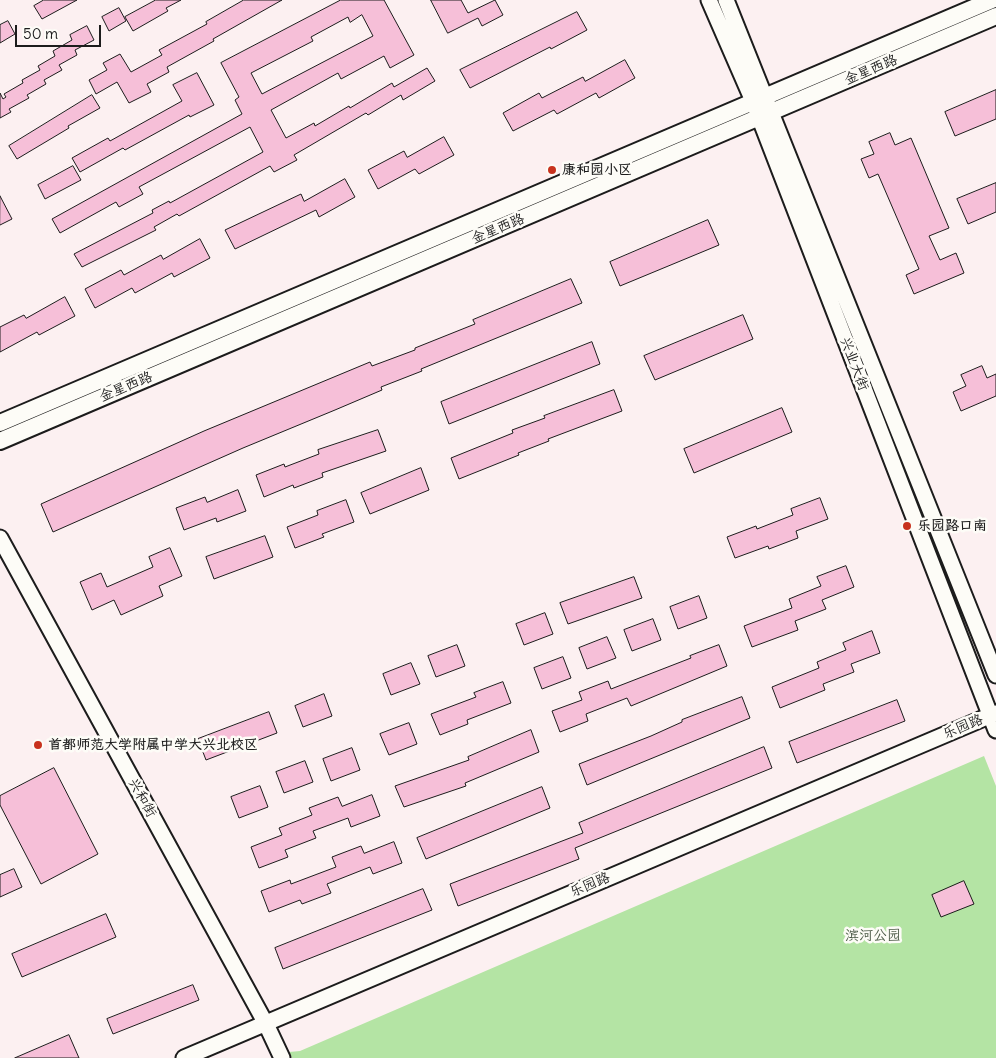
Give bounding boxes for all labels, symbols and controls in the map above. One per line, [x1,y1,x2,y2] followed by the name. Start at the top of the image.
[18,15,104,47] scale bar
[23,24,58,43] text: 50 m
[842,51,900,89] street label: 金星西路
[562,162,632,178] place label: 康和园小区
[546,164,558,176] marker: 康和园小区
[469,210,527,248] street label: 金星西路
[836,335,872,393] street label: 兴业大街
[97,368,155,406] street label: 金星西路
[917,518,987,534] place label: 乐园路口南
[901,520,913,532] marker: 乐园路口南
[940,711,986,743] street label: 乐园路
[48,737,258,753] place label: 首都师范大学附属中学大兴北校区
[32,739,44,751] marker: 首都师范大学附属中学大兴北校区
[124,776,160,820] street label: 兴和街
[567,869,613,901] street label: 乐园路
[845,928,901,944] park label: 滨河公园

